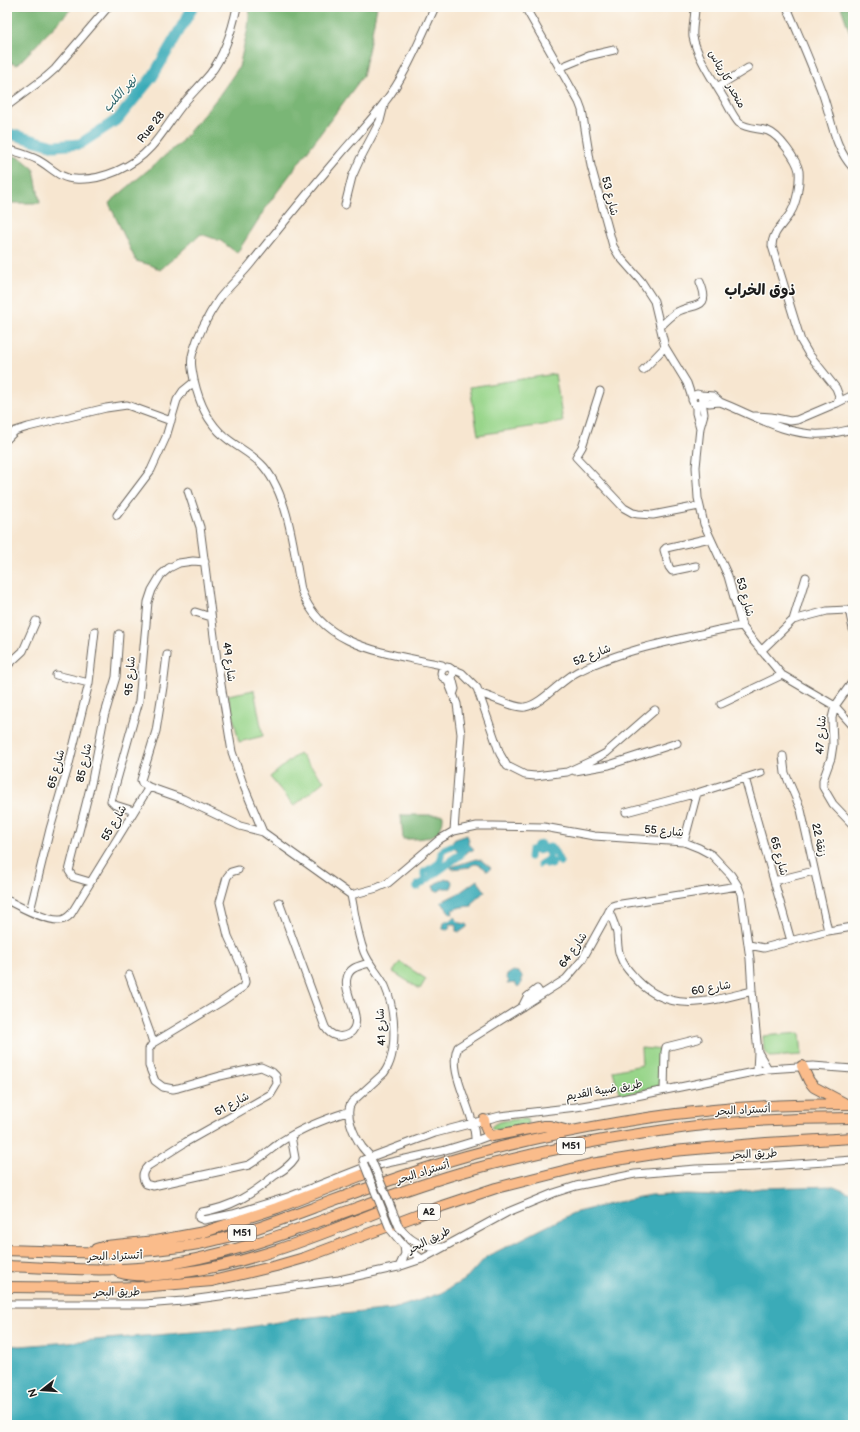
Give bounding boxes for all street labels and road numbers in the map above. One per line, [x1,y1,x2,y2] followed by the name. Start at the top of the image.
[706,48,748,110] street label: منحدر كاريتاس
[135,109,167,145] street label: Rue 28
[597,175,621,217] street label: شارع 53
[731,576,757,619] street label: شارع 53
[218,641,238,683] street label: شارع 49
[571,642,614,670] street label: شارع 52
[122,656,140,696] street label: شارع 95
[813,715,831,755] street label: شارع 47
[74,742,96,784] street label: شارع 85
[45,748,69,790] street label: شارع 65
[99,803,131,844] street label: شارع 55
[809,822,829,858] street label: زنقة 22
[644,823,684,841] street label: شارع 55
[765,835,791,877] street label: شارع 65
[556,930,591,971] street label: شارع 64
[690,978,732,1000] street label: شارع 60
[374,1008,390,1046] street label: شارع 41
[564,1077,644,1105] street label: طريق ضبية القديم
[213,1089,252,1120] street label: شارع 51
[714,1102,771,1119] street label: أتستراد البحر
[557,1138,585,1154] road number: M51
[729,1146,778,1163] street label: طريق البحر
[394,1157,452,1188] street label: أتستراد البحر
[418,1204,440,1220] road number: A2
[404,1224,453,1258] street label: طريق البحر
[228,1225,256,1241] road number: M51
[86,1249,143,1264] street label: أتستراد البحر
[93,1285,140,1300] street label: طريق البحر

